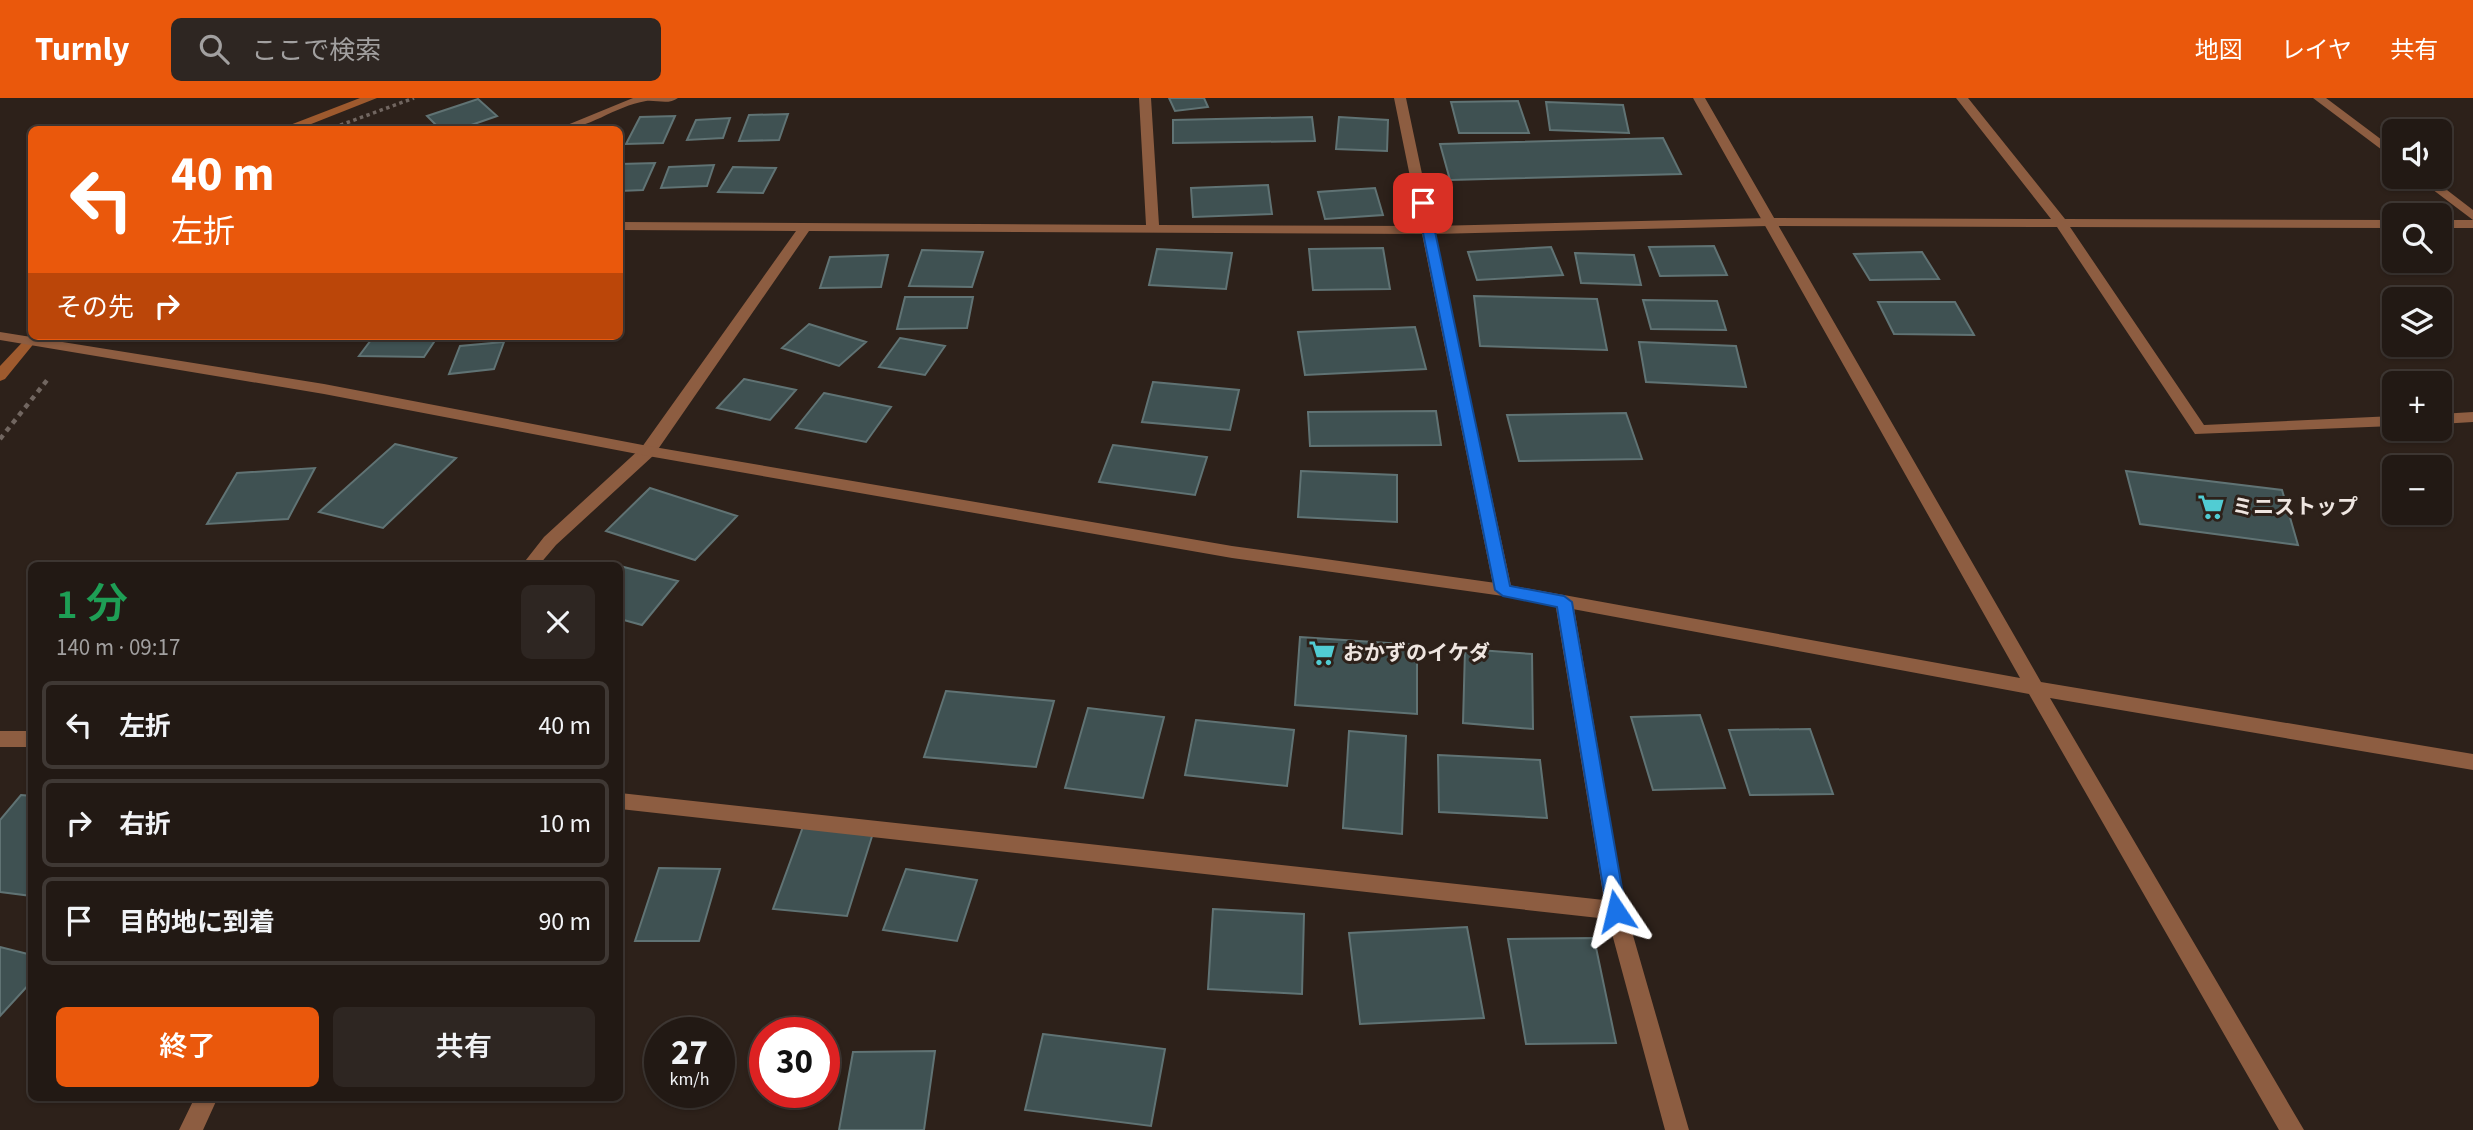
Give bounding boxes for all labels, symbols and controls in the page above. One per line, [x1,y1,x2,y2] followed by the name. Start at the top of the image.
[171,18,661,81] search box
[35,26,129,73] text: Turnly
[195,30,233,68] icon: search
[251,32,381,69] text: ここで検索
[2195,33,2243,68] text: 地図
[2281,33,2352,68] text: レイヤ
[2390,33,2438,68] text: 共有
[2382,119,2452,525] map controls
[2382,119,2452,189] button: sound
[171,140,275,210] text: 40 m
[56,154,147,245] icon: left
[1393,173,1453,233] pin
[1404,184,1442,222] icon: arrive
[2382,203,2452,273] button: search
[171,209,235,255] text: 左折
[148,287,186,325] icon: right
[2382,287,2452,357] button: layers
[56,289,134,326] text: その先
[2382,371,2452,441] button: +
[2382,455,2452,525] button: −
[2196,492,2226,522] supermarket icon: ミニストップ
[2232,492,2358,522] place label: ミニストップ
[56,575,128,635] text: 1 分
[521,585,595,659] button: close
[56,631,180,664] text: 140 m · 09:17
[1307,638,1337,668] supermarket icon: おかずのイケダ
[1343,638,1490,668] place label: おかずのイケダ
[60,706,98,744] icon: left
[538,707,591,744] text: 40 m
[119,708,171,745] text: 左折
[60,804,98,842] icon: right
[538,805,591,842] text: 10 m
[119,806,171,843] text: 右折
[1579,874,1653,948] position arrow
[60,902,98,940] icon: arrive
[538,903,591,940] text: 90 m
[119,904,275,941] text: 目的地に到着
[56,1007,319,1087] button: 終了
[333,1007,595,1087] button: 共有
[749,1017,840,1108] speed limit sign: 30
[671,1028,708,1078] text: 27
[670,1067,709,1092] text: km/h

